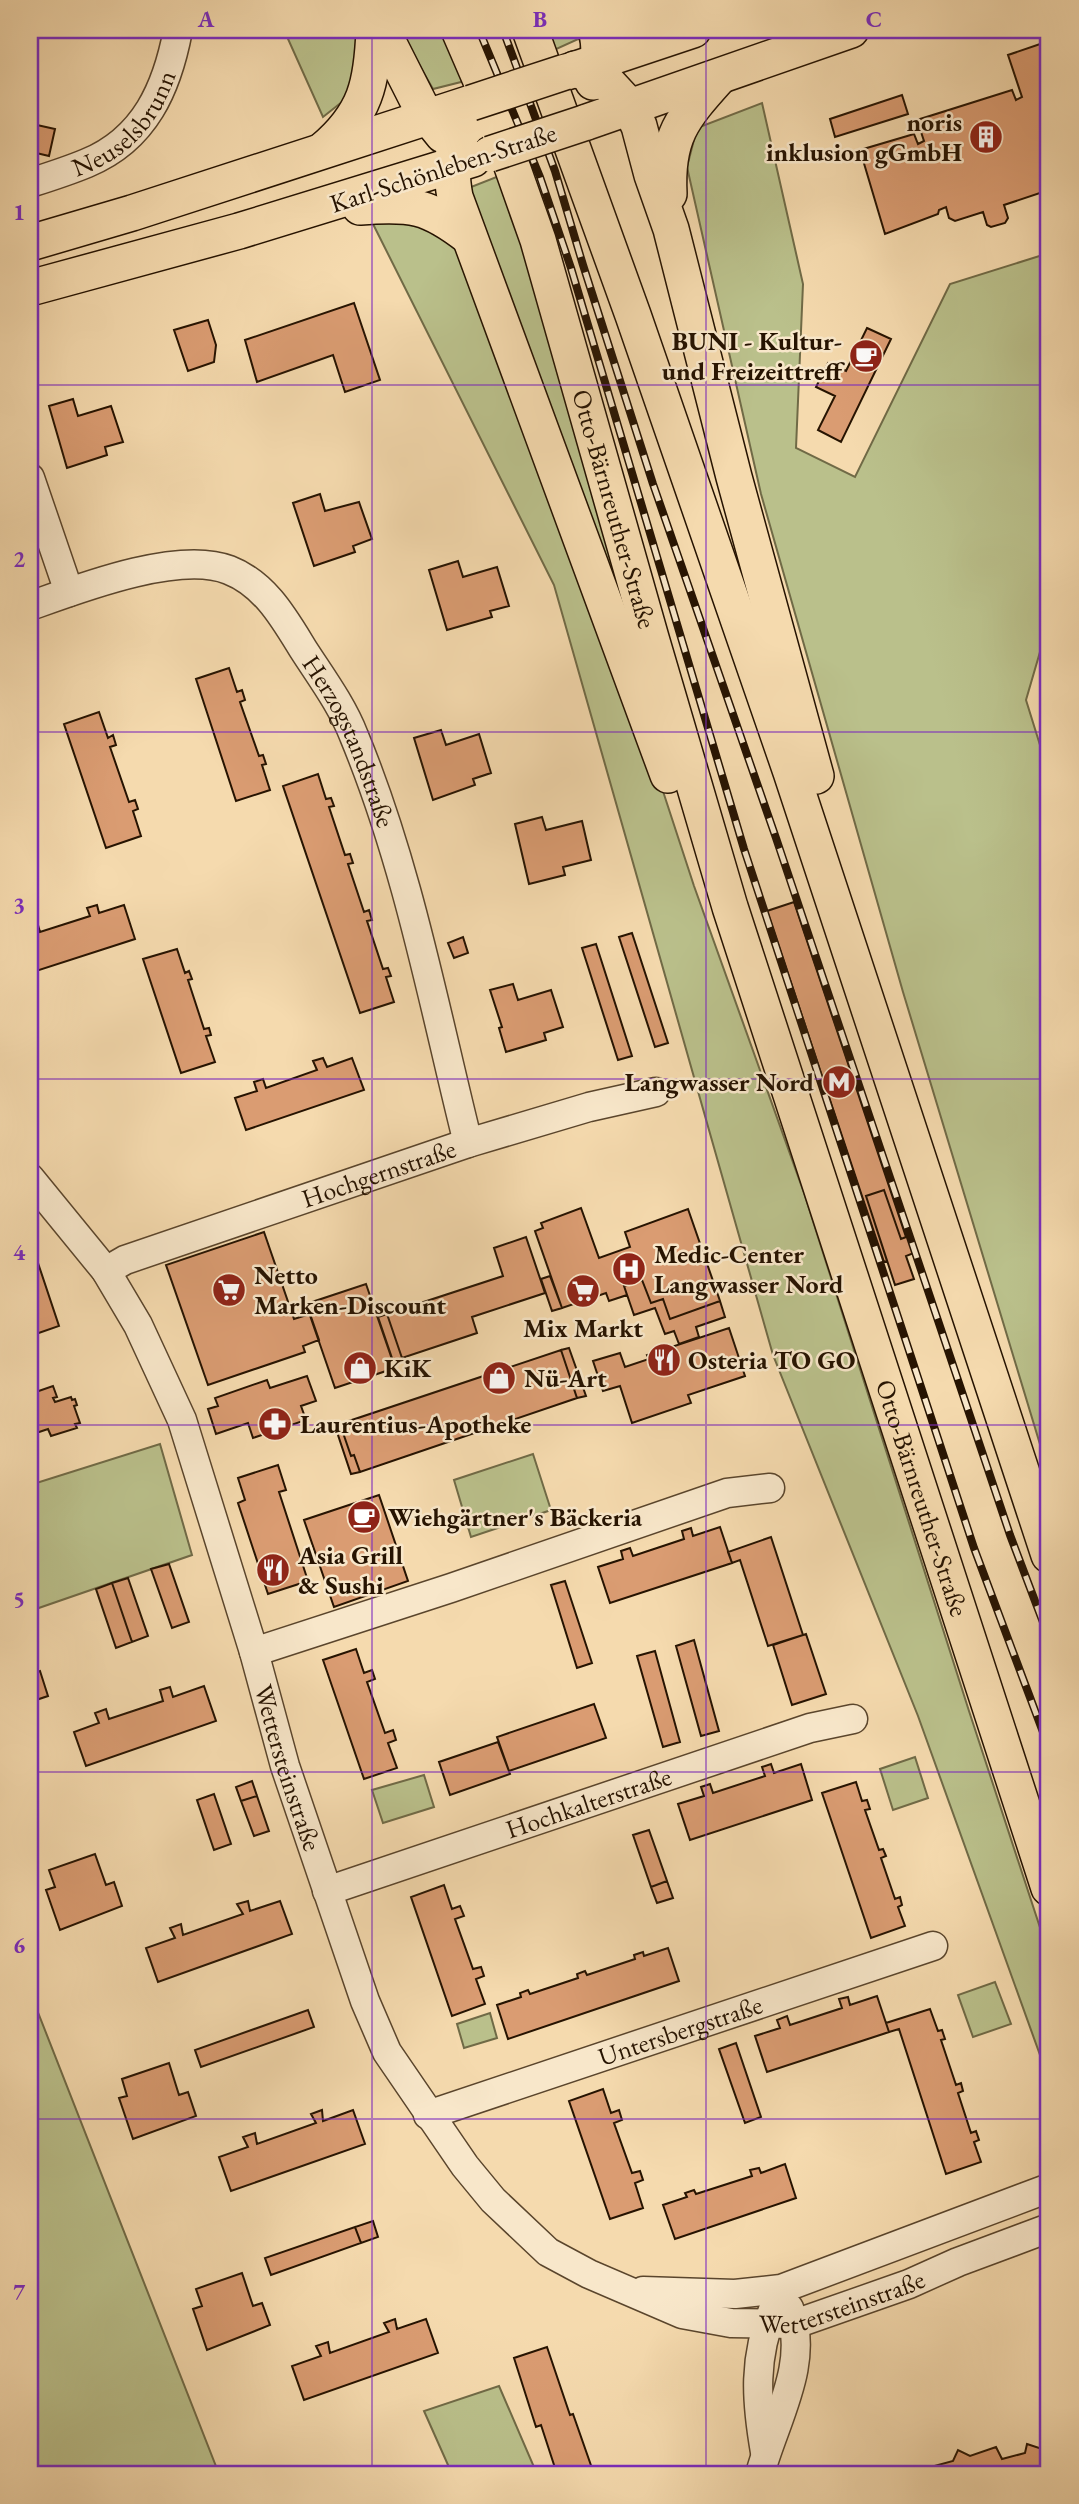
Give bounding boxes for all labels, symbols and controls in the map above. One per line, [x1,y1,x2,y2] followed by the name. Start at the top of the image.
[197,4,215,34] text: A
[533,4,547,34] text: B
[866,4,882,34] text: C
[67,65,184,184] street label: Neuselsbrunn
[766,105,962,169] place label: noris inklusion gGmbH
[325,115,561,221] street label: Karl-Schönleben-Straße
[967,118,1005,156] building icon: noris inklusion gGmbH
[13,197,25,227] text: 1
[662,324,846,388] place label: BUNI - Kultur- und Freizeittreff
[847,337,885,375] cafe icon: BUNI - Kultur- und Freizeittreff
[564,386,664,632] street label: Otto-Bärnreuther-Straße
[13,544,25,574] text: 2
[295,648,403,832] street label: Herzogstandstraße
[13,890,25,920] text: 3
[820,1063,858,1101] metro station icon: Langwasser Nord
[625,1065,815,1099] place label: Langwasser Nord
[297,1131,460,1215] street label: Hochgernstraße
[13,1237,26,1267] text: 4
[654,1237,844,1301] place label: Medic-Center Langwasser Nord
[610,1250,648,1288] hospital icon: Medic-Center Langwasser Nord
[254,1258,446,1322] place label: Netto Marken-Discount
[210,1271,248,1309] supermarket icon: Netto Marken-Discount
[564,1272,602,1310] supermarket icon: Mix Markt
[523,1311,643,1345] place label: Mix Markt
[645,1341,683,1379] restaurant icon: Osteria TO GO
[688,1343,856,1377] place label: Osteria TO GO
[341,1349,379,1387] shop icon: KiK
[384,1351,433,1385] place label: KiK
[480,1359,518,1397] shop icon: Nü-Art
[524,1361,607,1395] place label: Nü-Art
[868,1375,977,1621] street label: Otto-Bärnreuther-Straße
[256,1405,294,1443] pharmacy icon: Laurentius-Apotheke
[300,1407,532,1441] place label: Laurentius-Apotheke
[345,1498,383,1536] cafe icon: Wiehgärtner's Bäckeria
[388,1500,643,1534] place label: Wiehgärtner's Bäckeria
[297,1538,403,1602] place label: Asia Grill & Sushi
[254,1551,292,1589] restaurant icon: Asia Grill & Sushi
[13,1584,25,1614] text: 5
[247,1681,330,1855] street label: Wettersteinstraße
[501,1759,676,1846] street label: Hochkalterstraße
[13,1930,25,1960] text: 6
[594,1987,767,2074] street label: Untersbergstraße
[759,2262,930,2341] street label: Wettersteinstraße
[13,2277,26,2307] text: 7

